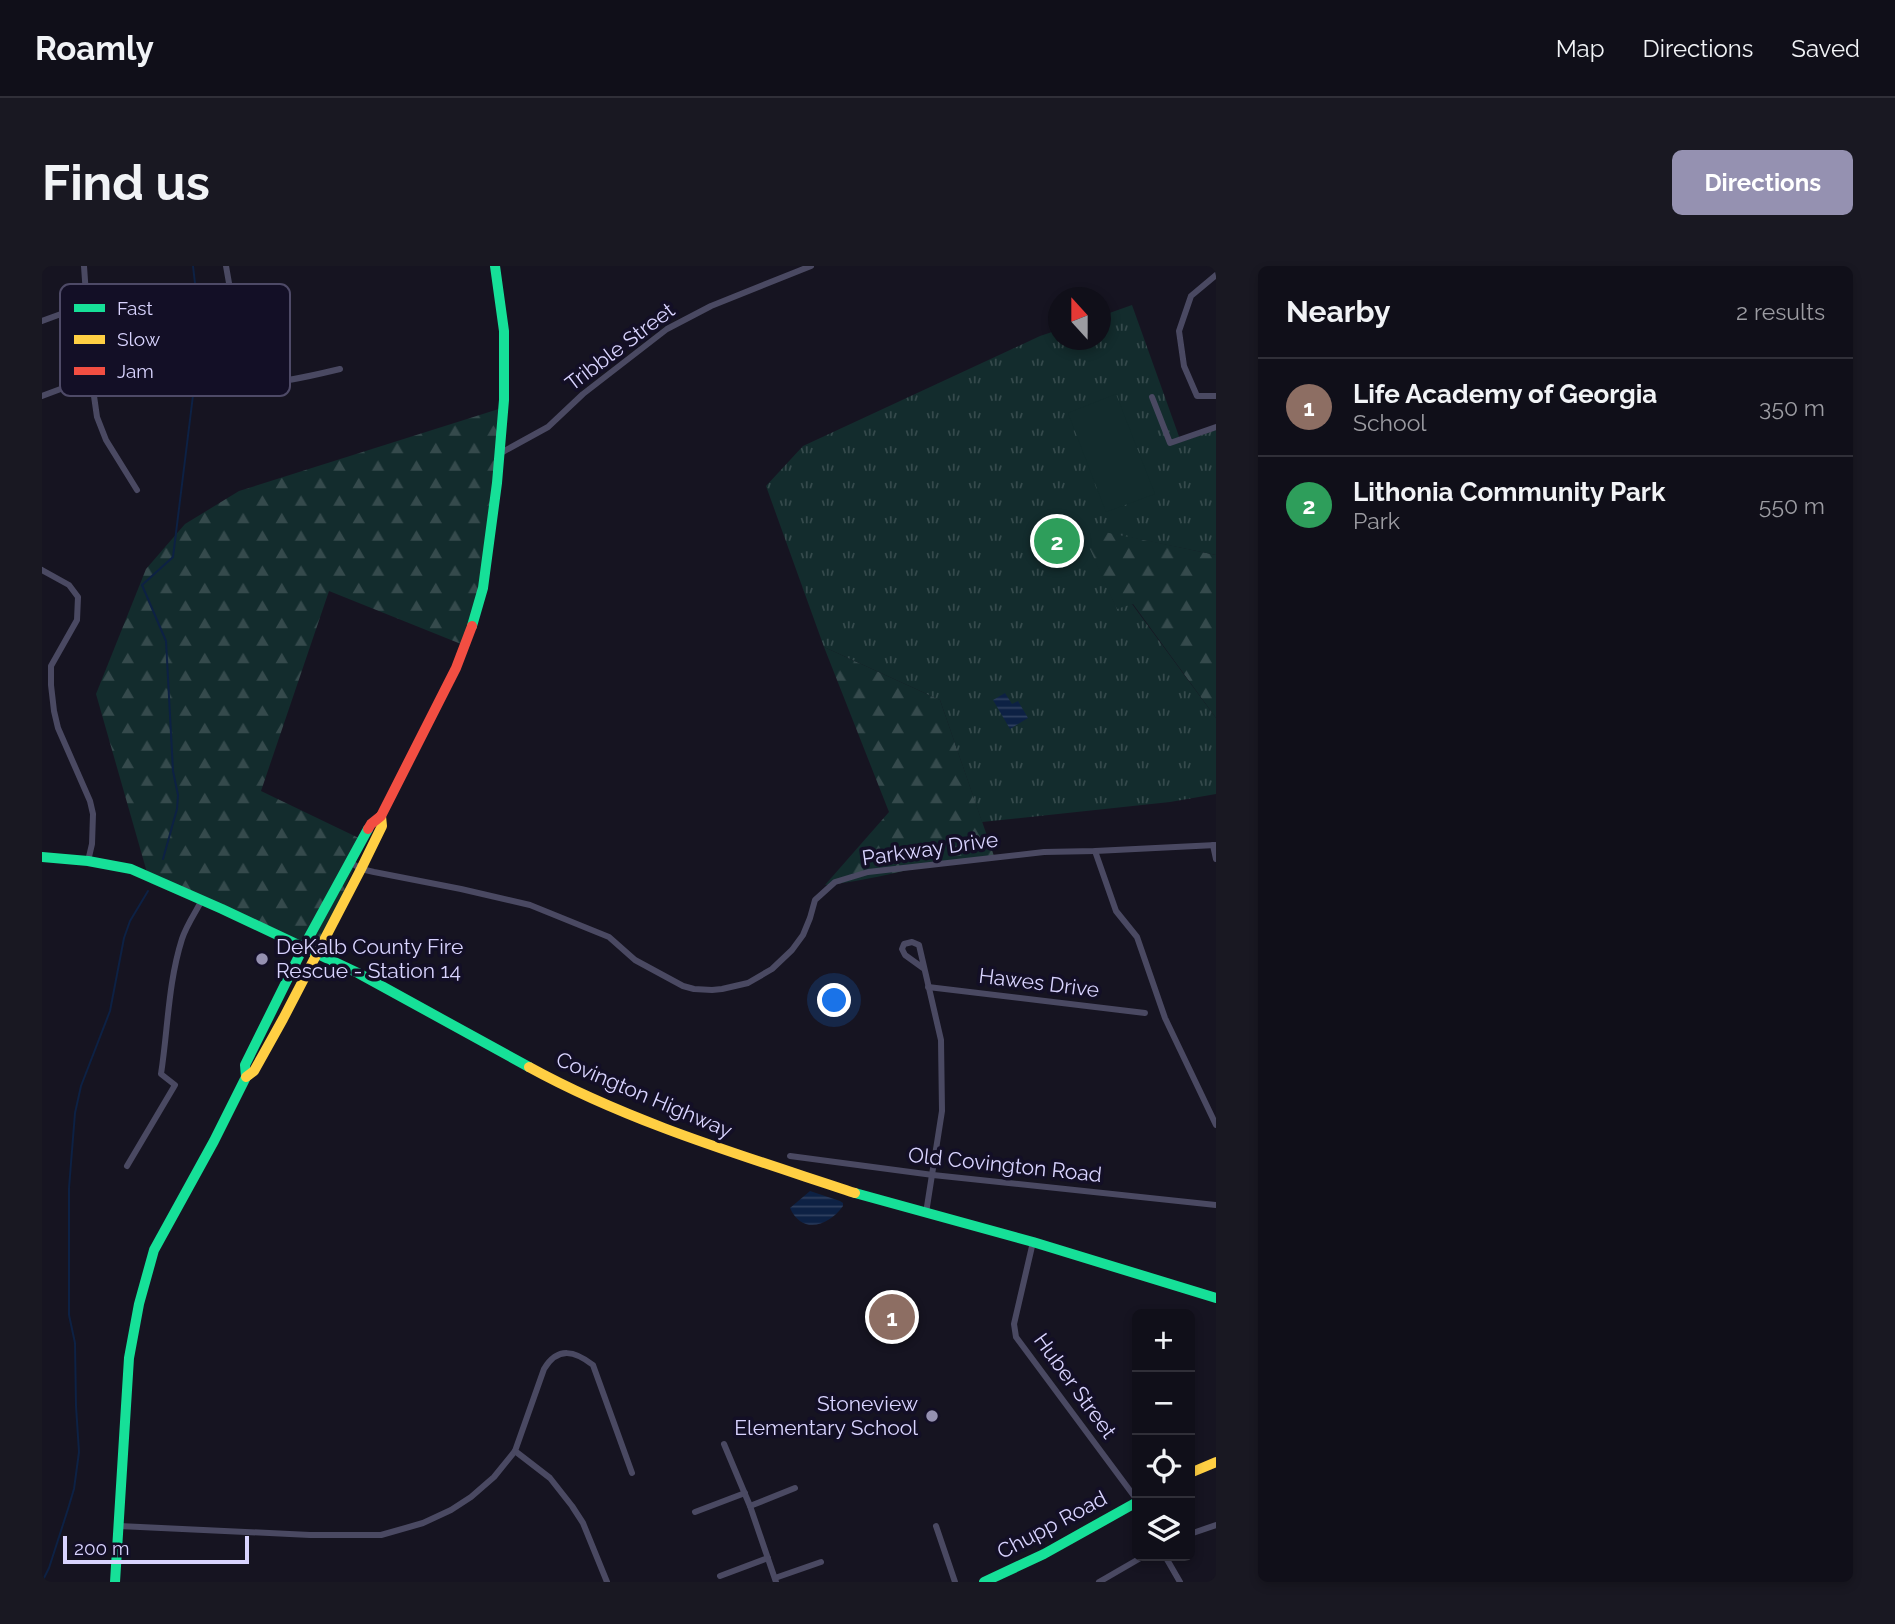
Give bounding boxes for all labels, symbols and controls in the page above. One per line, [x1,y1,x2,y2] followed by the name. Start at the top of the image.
[35,29,154,68] text: Roamly
[1556,34,1605,63] text: Map
[1643,34,1753,63] text: Directions
[1791,34,1860,63] text: Saved
[1672,150,1853,215] button: Directions
[42,154,210,211] text: Find us
[60,284,290,396] legend
[1048,287,1111,350] north arrow
[1286,294,1390,329] text: Nearby
[117,297,153,319] text: Fast
[560,297,679,396] street label: Tribble Street
[1736,298,1825,325] text: 2 results
[117,328,161,350] text: Slow
[117,360,154,382] text: Jam
[1353,379,1657,409] text: Life Academy of Georgia
[1303,394,1315,421] text: 1
[1759,394,1825,421] text: 350 m
[1353,409,1427,436] text: School
[1353,477,1665,507] text: Lithonia Community Park
[1303,492,1315,519] text: 2
[1759,492,1825,519] text: 550 m
[1353,507,1400,534] text: Park
[1034,515,1080,567] pin: 2
[860,827,1000,870] street label: Parkway Drive
[276,934,463,983] place label: DeKalb County Fire Rescue - Station 14
[254,951,270,967] marker: DeKalb County Fire Rescue - Station 14
[977,963,1101,1002] street label: Hawes Drive
[817,983,851,1017] your location
[552,1046,736,1143] street label: Covington Highway
[907,1142,1103,1187] street label: Old Covington Road
[869,1291,915,1343] pin: 1
[1132,1309,1195,1561] map controls
[1132,1309,1195,1372] button: +
[1029,1328,1122,1443] street label: Huber Street
[1132,1372,1195,1435] button: −
[734,1391,918,1440] place label: Stoneview Elementary School
[924,1408,940,1424] marker: Stoneview Elementary School
[1132,1435,1195,1498] button: locate
[993,1485,1111,1564] street label: Chupp Road
[1132,1498,1195,1561] button: layers
[63,1533,248,1565] scale bar
[74,1537,129,1559] text: 200 m

